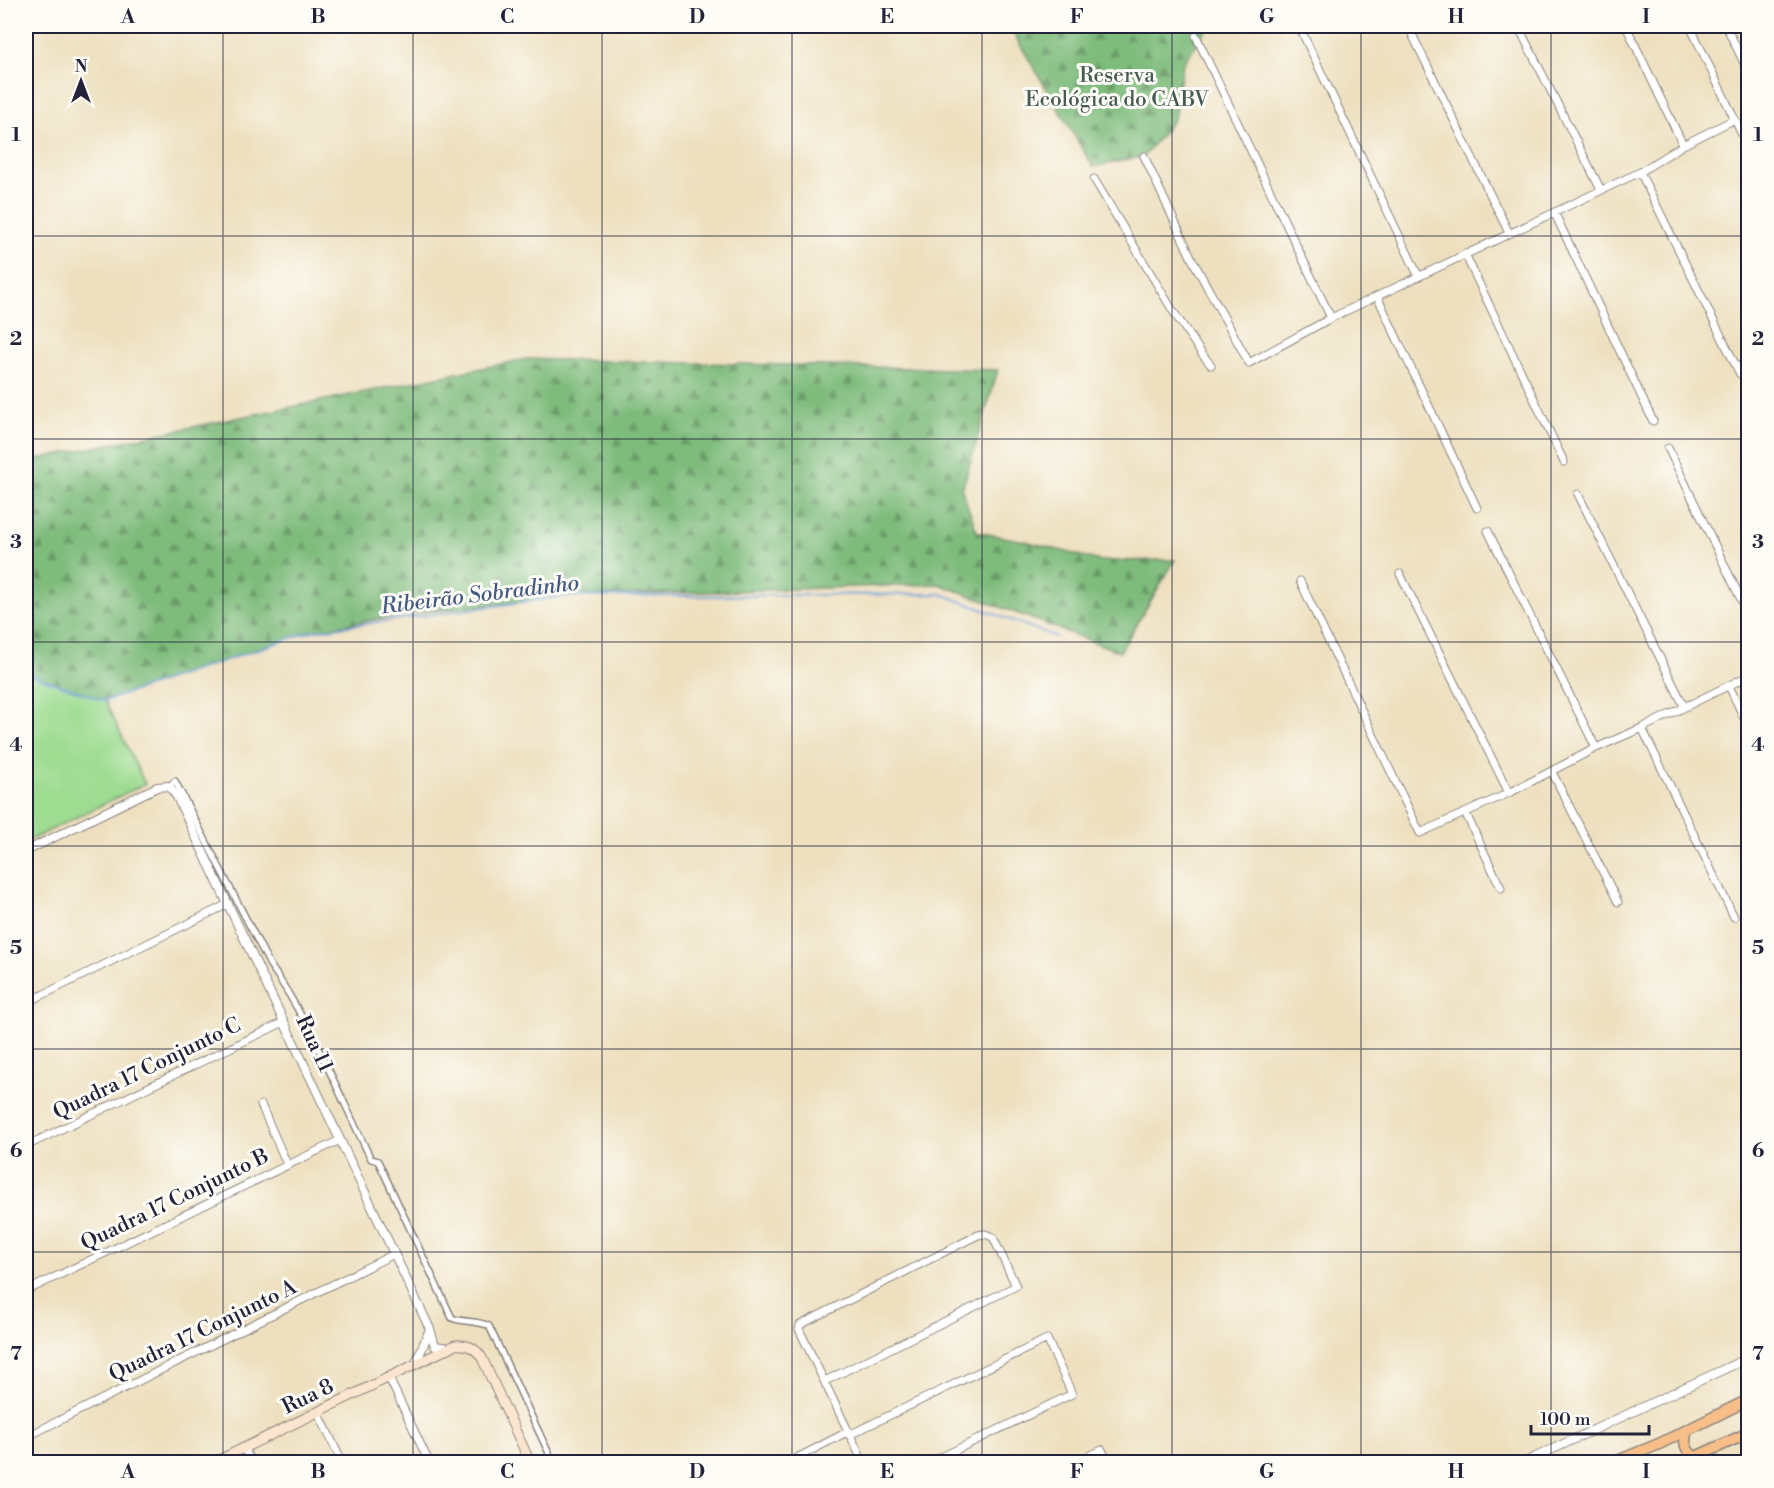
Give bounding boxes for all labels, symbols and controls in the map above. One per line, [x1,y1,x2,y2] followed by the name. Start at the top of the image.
[120,5,136,30] text: A
[310,5,326,30] text: B
[500,5,514,30] text: C
[689,5,705,30] text: D
[880,5,894,30] text: E
[1070,5,1084,30] text: F
[1259,5,1275,30] text: G
[1448,5,1465,30] text: H
[1642,5,1650,30] text: I
[51,51,111,111] north arrow
[75,57,88,77] text: N
[1025,63,1210,113] park label: Reserva Ecológica do CABV
[11,123,21,148] text: 1
[1753,123,1763,148] text: 1
[10,327,22,352] text: 2
[1752,327,1764,352] text: 2
[10,530,22,555] text: 3
[1752,530,1764,555] text: 3
[378,569,581,621] water label: Ribeirão Sobradinho
[9,733,23,758] text: 4
[1751,733,1765,758] text: 4
[10,936,22,961] text: 5
[1752,936,1764,961] text: 5
[289,1011,339,1077] street label: Rua 11
[49,1012,245,1126] street label: Quadra 17 Conjunto C
[10,1139,23,1164] text: 6
[1752,1139,1765,1164] text: 6
[77,1143,273,1257] street label: Quadra 17 Conjunto B
[105,1274,302,1388] street label: Quadra 17 Conjunto A
[10,1342,22,1367] text: 7
[1752,1342,1764,1367] text: 7
[278,1373,338,1421] street label: Rua 8
[1531,1398,1650,1436] scale bar
[1540,1408,1591,1431] text: 100 m
[120,1460,136,1485] text: A
[310,1460,326,1485] text: B
[500,1460,514,1485] text: C
[689,1460,705,1485] text: D
[880,1460,894,1485] text: E
[1070,1460,1084,1485] text: F
[1259,1460,1275,1485] text: G
[1448,1460,1465,1485] text: H
[1642,1460,1650,1485] text: I

